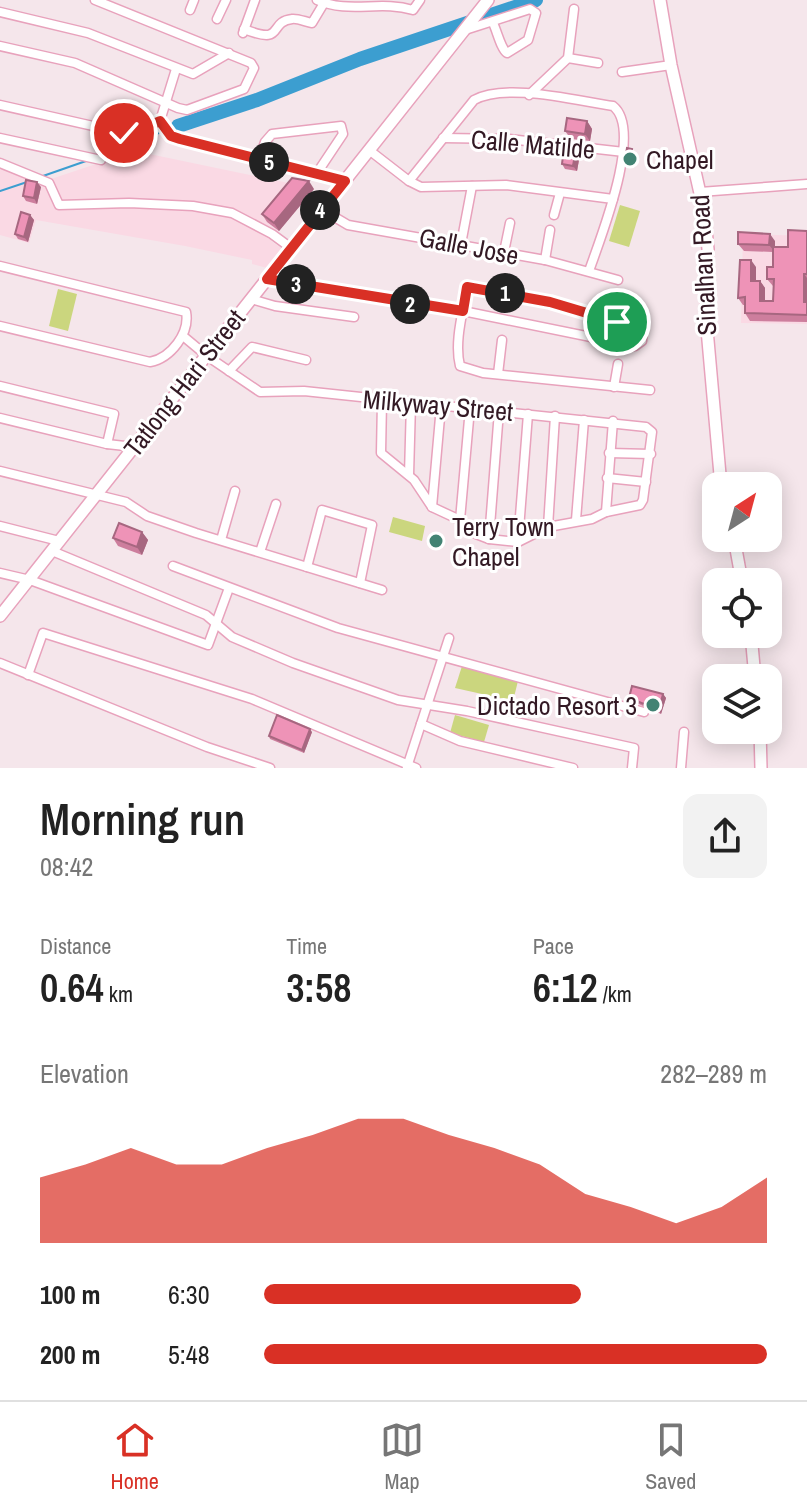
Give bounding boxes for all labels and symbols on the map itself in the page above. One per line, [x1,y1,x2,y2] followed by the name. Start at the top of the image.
[90,99,158,167] pin
[470,121,596,167] street label: Calle Matilde
[249,142,289,182] pin: 5
[646,142,714,177] place label: Chapel
[621,150,639,168] marker: Chapel
[300,190,340,230] pin: 4
[682,194,724,336] street label: Sinalhan Road
[416,219,522,273] street label: Galle Jose
[276,264,316,304] pin: 3
[485,273,525,313] pin: 1
[390,284,430,324] pin: 2
[583,288,651,356] pin
[115,302,253,464] street label: Tatlong Hari Street
[362,381,515,429] street label: Milkyway Street
[702,472,782,552] north arrow
[452,509,555,574] place label: Terry Town Chapel
[427,532,445,550] marker: Terry Town Chapel
[477,688,637,723] place label: Dictado Resort 3
[644,696,662,714] marker: Dictado Resort 3

